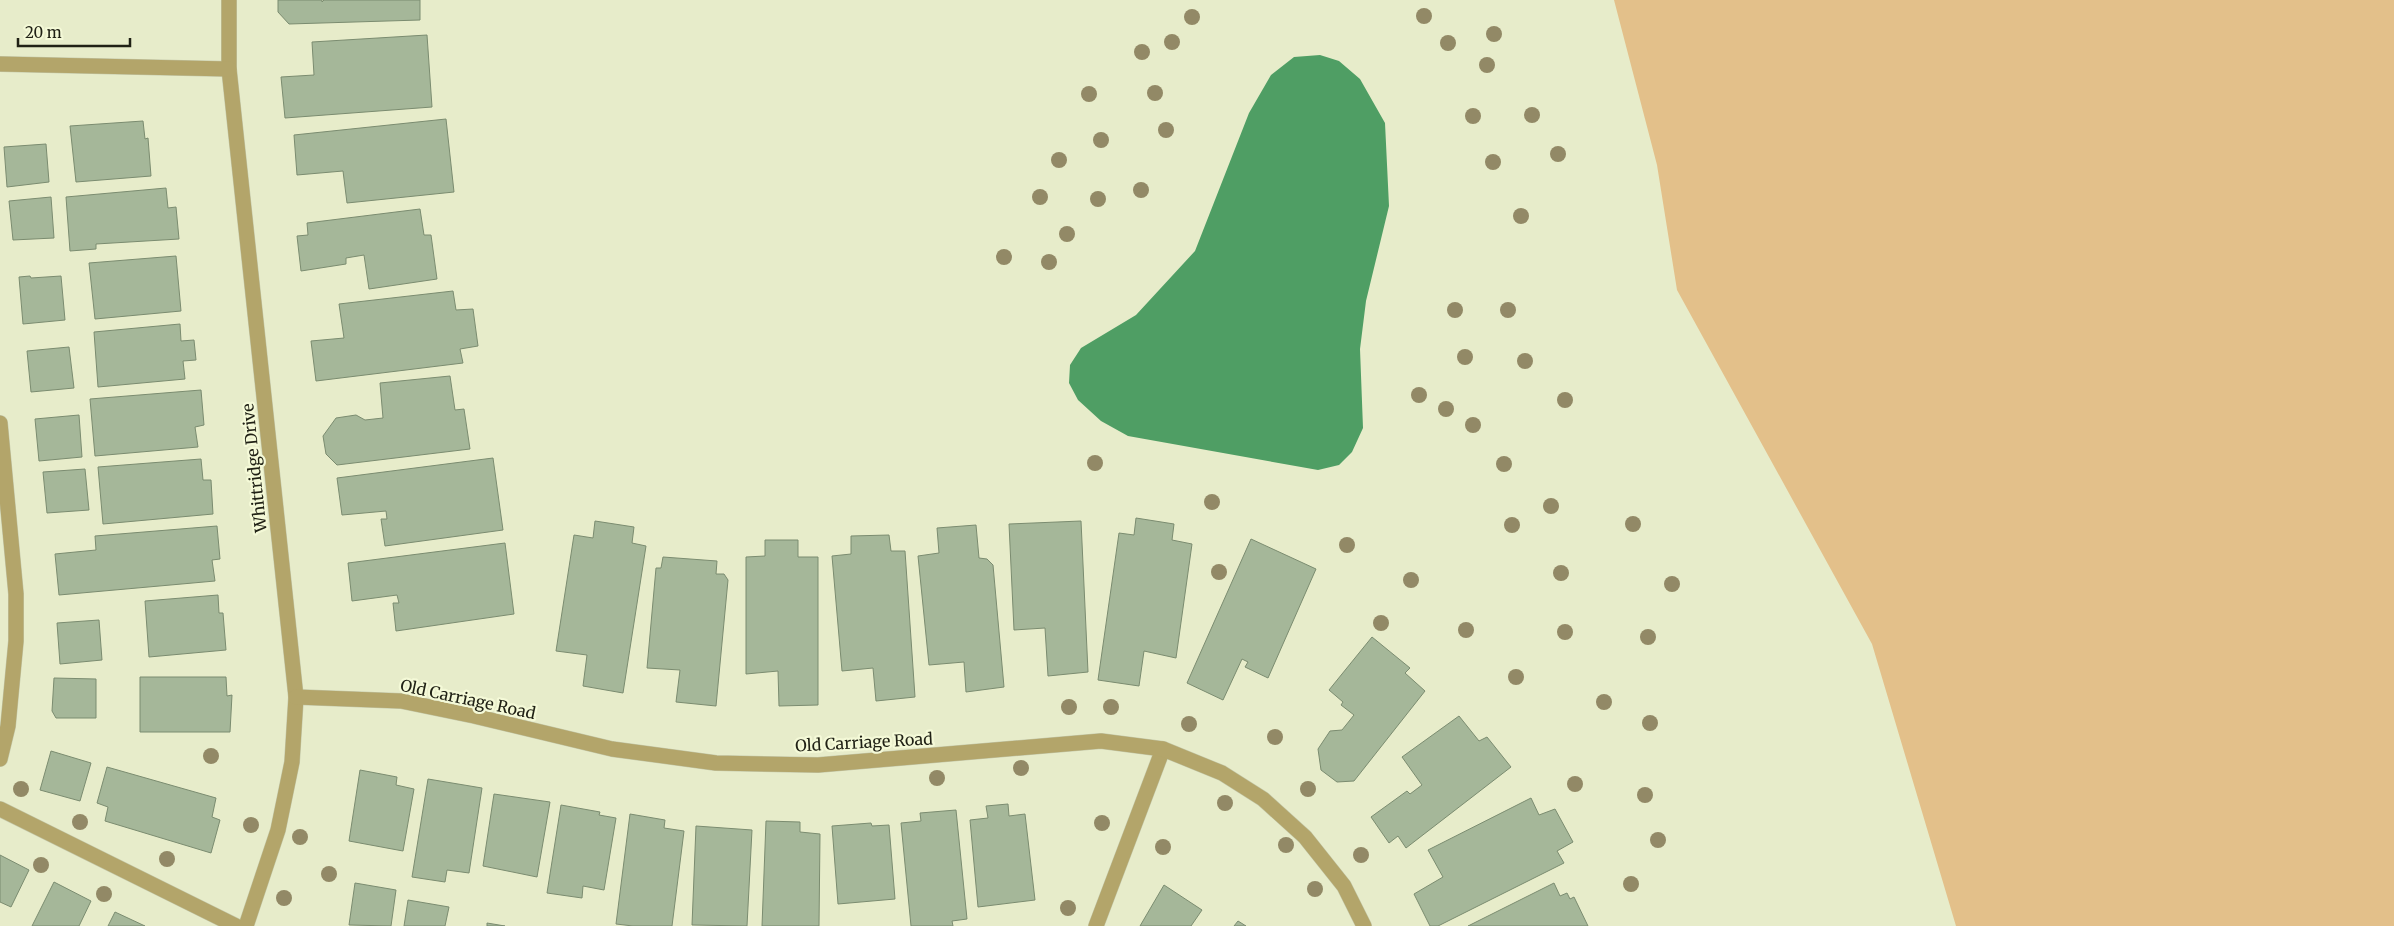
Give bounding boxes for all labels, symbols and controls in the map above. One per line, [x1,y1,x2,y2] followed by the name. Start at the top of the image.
[18,15,130,47] scale bar
[25,23,62,42] text: 20 m
[237,403,271,534] street label: Whittridge Drive
[399,675,538,723] street label: Old Carriage Road
[795,728,934,756] street label: Old Carriage Road

